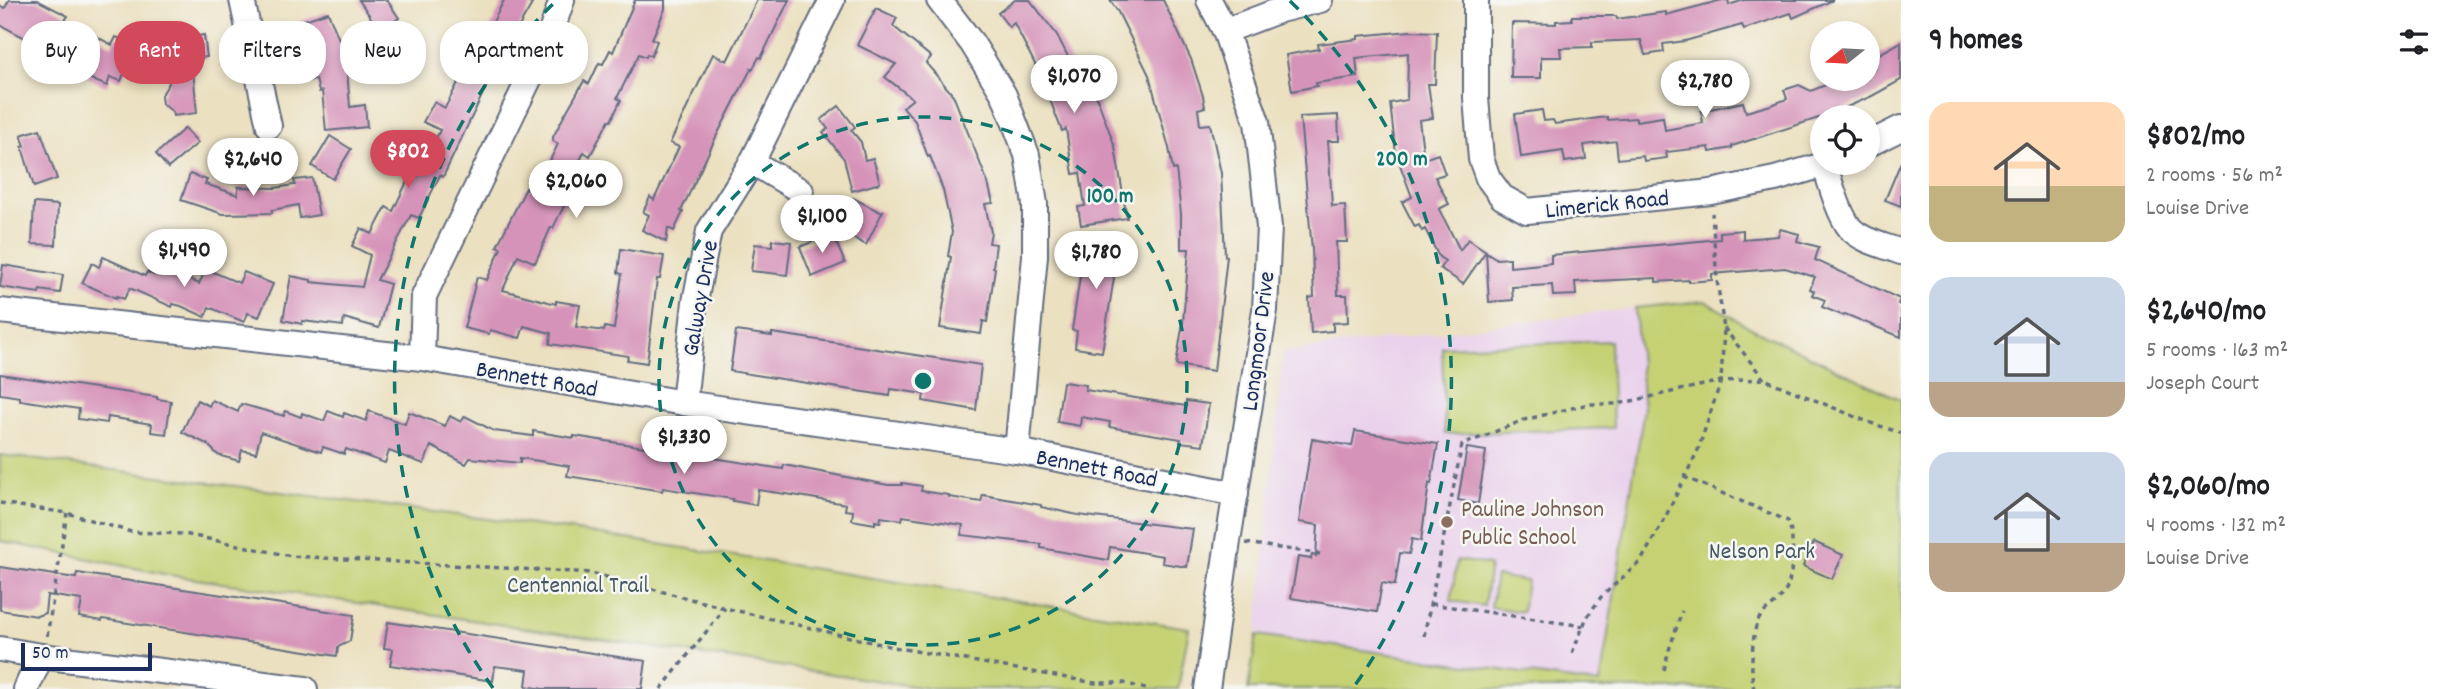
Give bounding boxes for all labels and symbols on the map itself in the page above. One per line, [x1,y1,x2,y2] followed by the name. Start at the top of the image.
[1810,21,1880,91] north arrow
[1017,55,1131,115] pin: $1,070
[1648,60,1762,120] pin: $2,780
[367,130,449,190] pin: $802
[196,138,310,198] pin: $2,640
[1376,146,1428,176] text: 200 m
[519,160,633,220] pin: $2,060
[1087,183,1133,213] text: 100 m
[1544,183,1671,229] street label: Limerick Road
[765,196,879,255] pin: $1,100
[127,230,241,289] pin: $1,490
[1039,232,1153,291] pin: $1,780
[675,238,729,359] street label: Galway Drive
[1235,270,1285,413] street label: Longmoor Drive
[473,354,600,408] street label: Bennett Road
[911,369,935,393] centre of rings
[627,416,741,476] pin: $1,330
[1033,442,1160,498] street label: Bennett Road
[1461,494,1604,556] place label: Pauline Johnson Public School
[1439,514,1455,530] marker: Pauline Johnson Public School
[1709,536,1815,570] park label: Nelson Park
[507,570,649,604] park label: Centennial Trail
[21,640,152,672] scale bar

